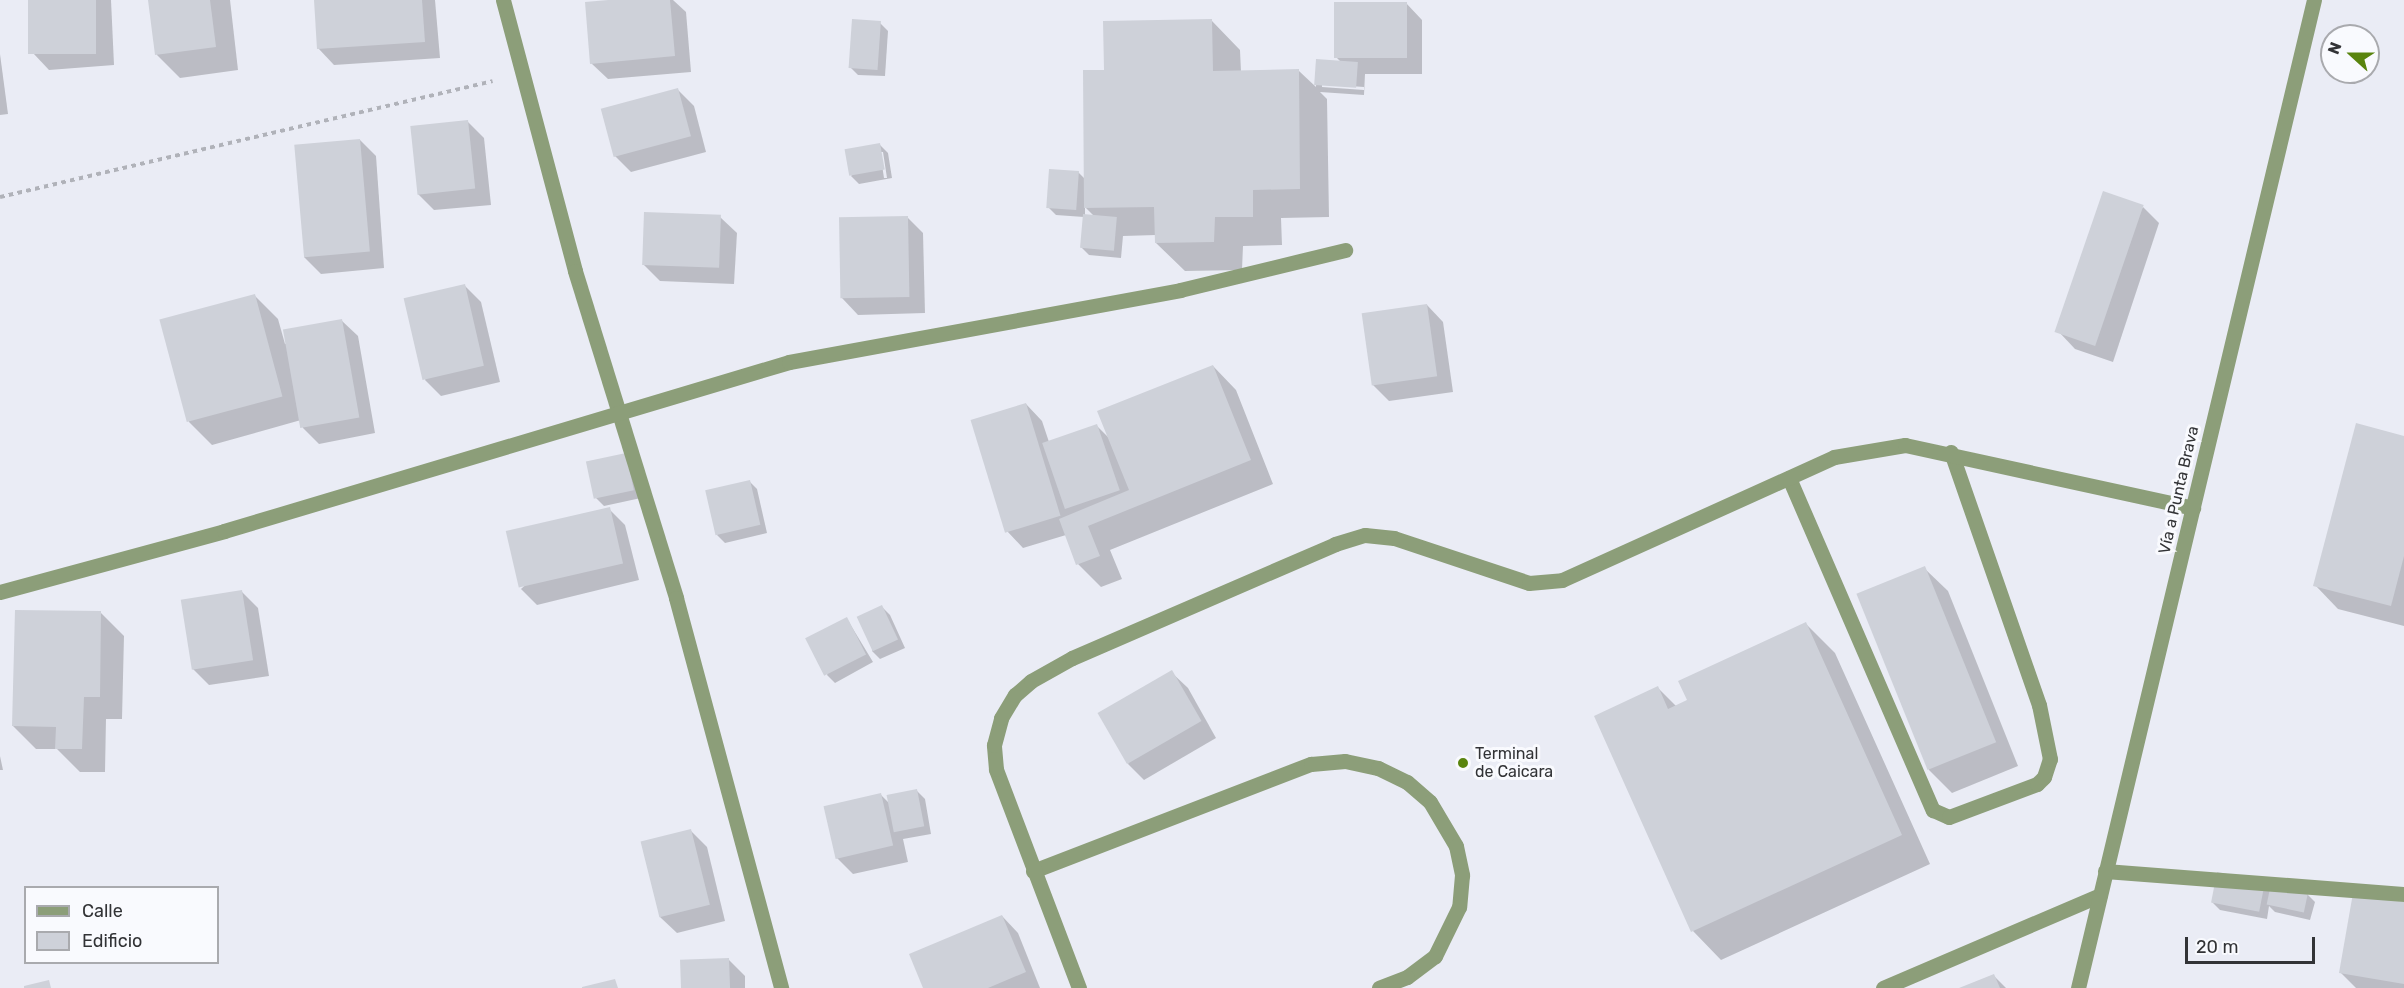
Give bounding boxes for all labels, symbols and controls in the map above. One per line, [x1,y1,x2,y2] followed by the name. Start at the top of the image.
[2320,24,2380,84] north arrow
[2324,39,2346,57] text: N
[2155,424,2203,556] street label: Vía a Punta Brava
[1475,744,1553,782] place label: Terminal de Caicara
[1456,756,1470,770] marker: Terminal de Caicara
[24,886,219,964] legend
[82,900,123,922] text: Calle
[2188,925,2318,963] scale bar
[82,930,142,952] text: Edificio
[2196,936,2238,958] text: 20 m

